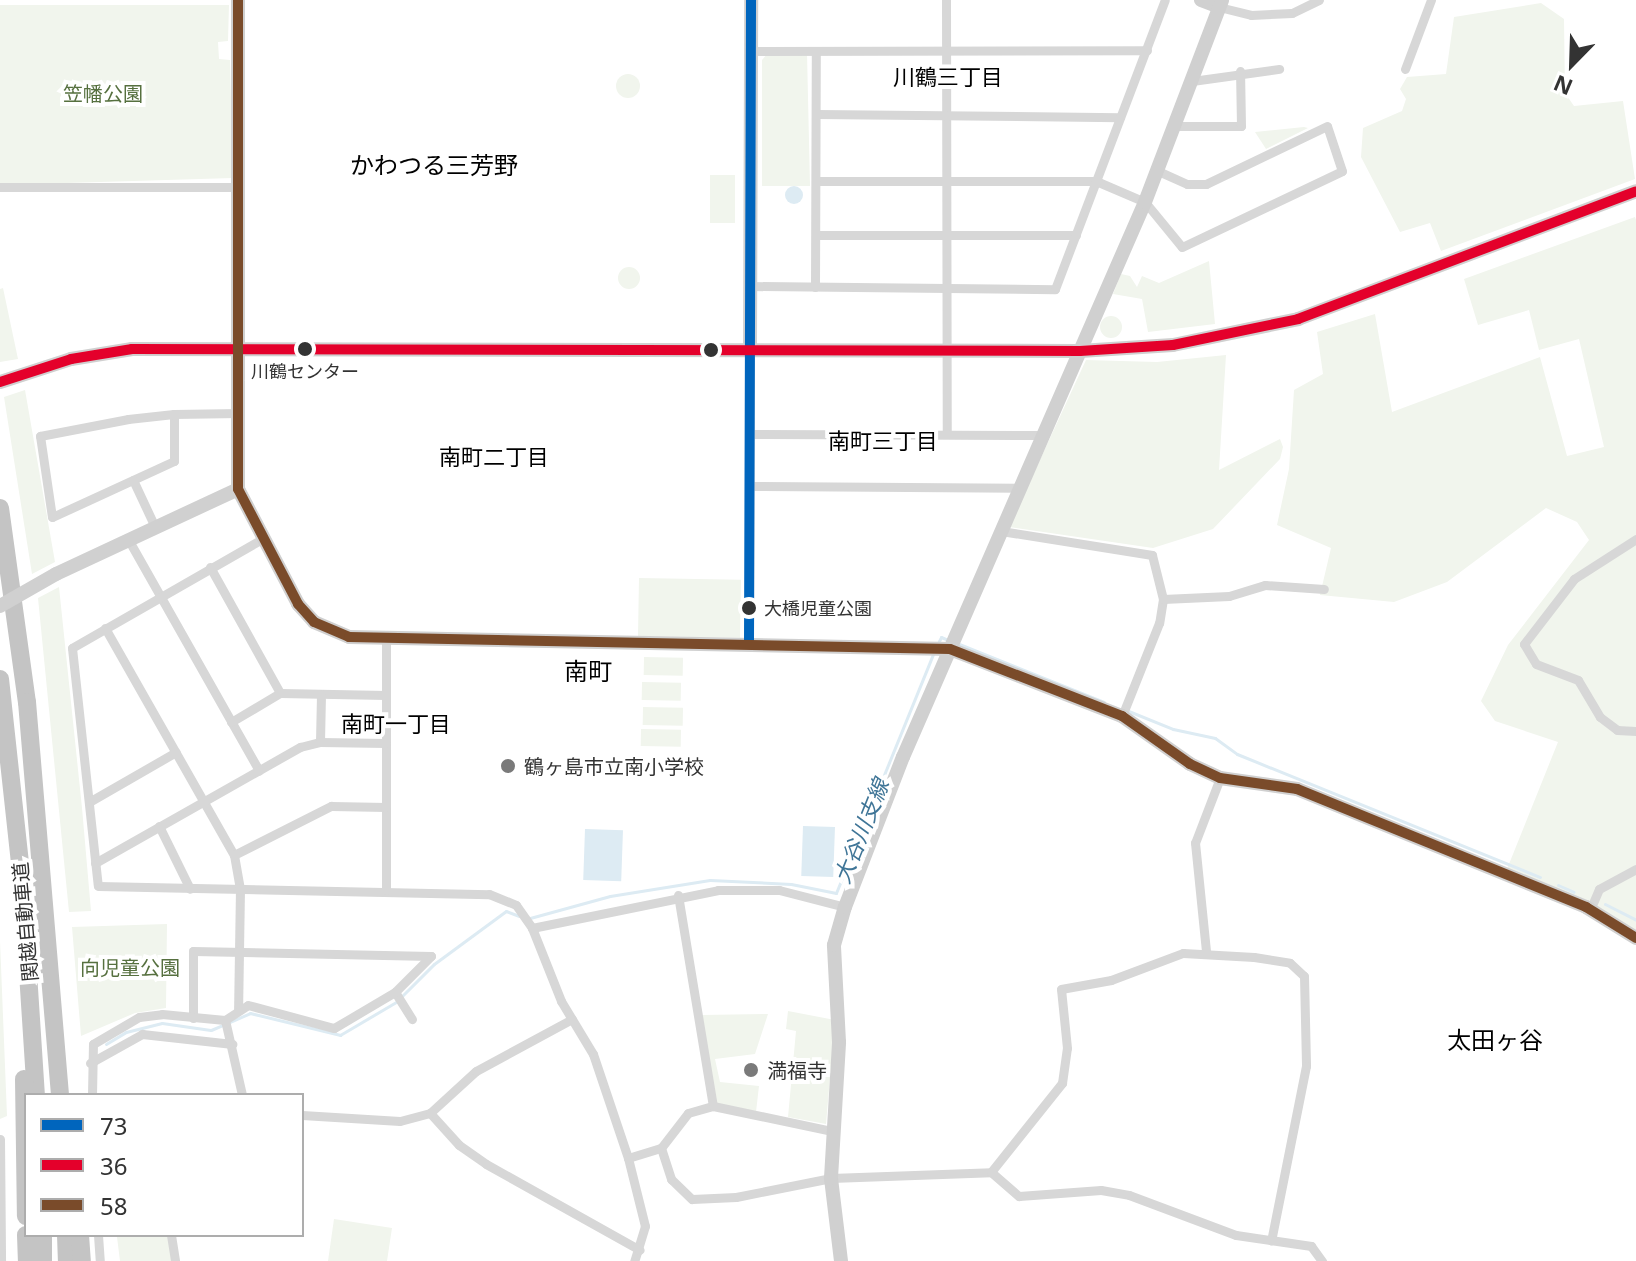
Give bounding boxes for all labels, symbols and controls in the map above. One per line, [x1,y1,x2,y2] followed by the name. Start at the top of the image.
[1532,24,1612,104] north arrow
[893,64,1003,90] district label: 川鶴三丁目
[1549,69,1577,103] text: N
[63,81,143,105] park label: 笠幡公園
[350,151,518,179] district label: かわつる三芳野
[297,341,313,357] marker: 川鶴センター
[703,342,719,358] unlabelled marker
[251,360,359,382] place label: 川鶴センター
[828,428,938,454] district label: 南町三丁目
[439,444,549,470] district label: 南町二丁目
[764,597,872,619] place label: 大橋児童公園
[741,600,757,616] marker: 大橋児童公園
[564,657,612,685] district label: 南町
[341,711,451,737] district label: 南町一丁目
[524,754,704,778] place label: 鶴ヶ島市立南小学校
[499,757,517,775] marker: 鶴ヶ島市立南小学校
[828,775,894,887] water label: 大谷川支線
[8,861,42,983] street label: 関越自動車道
[80,955,180,979] park label: 向児童公園
[1447,1026,1543,1054] district label: 太田ヶ谷
[767,1058,827,1082] place label: 満福寺
[742,1061,760,1079] marker: 満福寺
[24,1093,304,1237] legend
[100,1109,127,1142] text: 73
[100,1149,127,1182] text: 36
[100,1189,127,1222] text: 58

